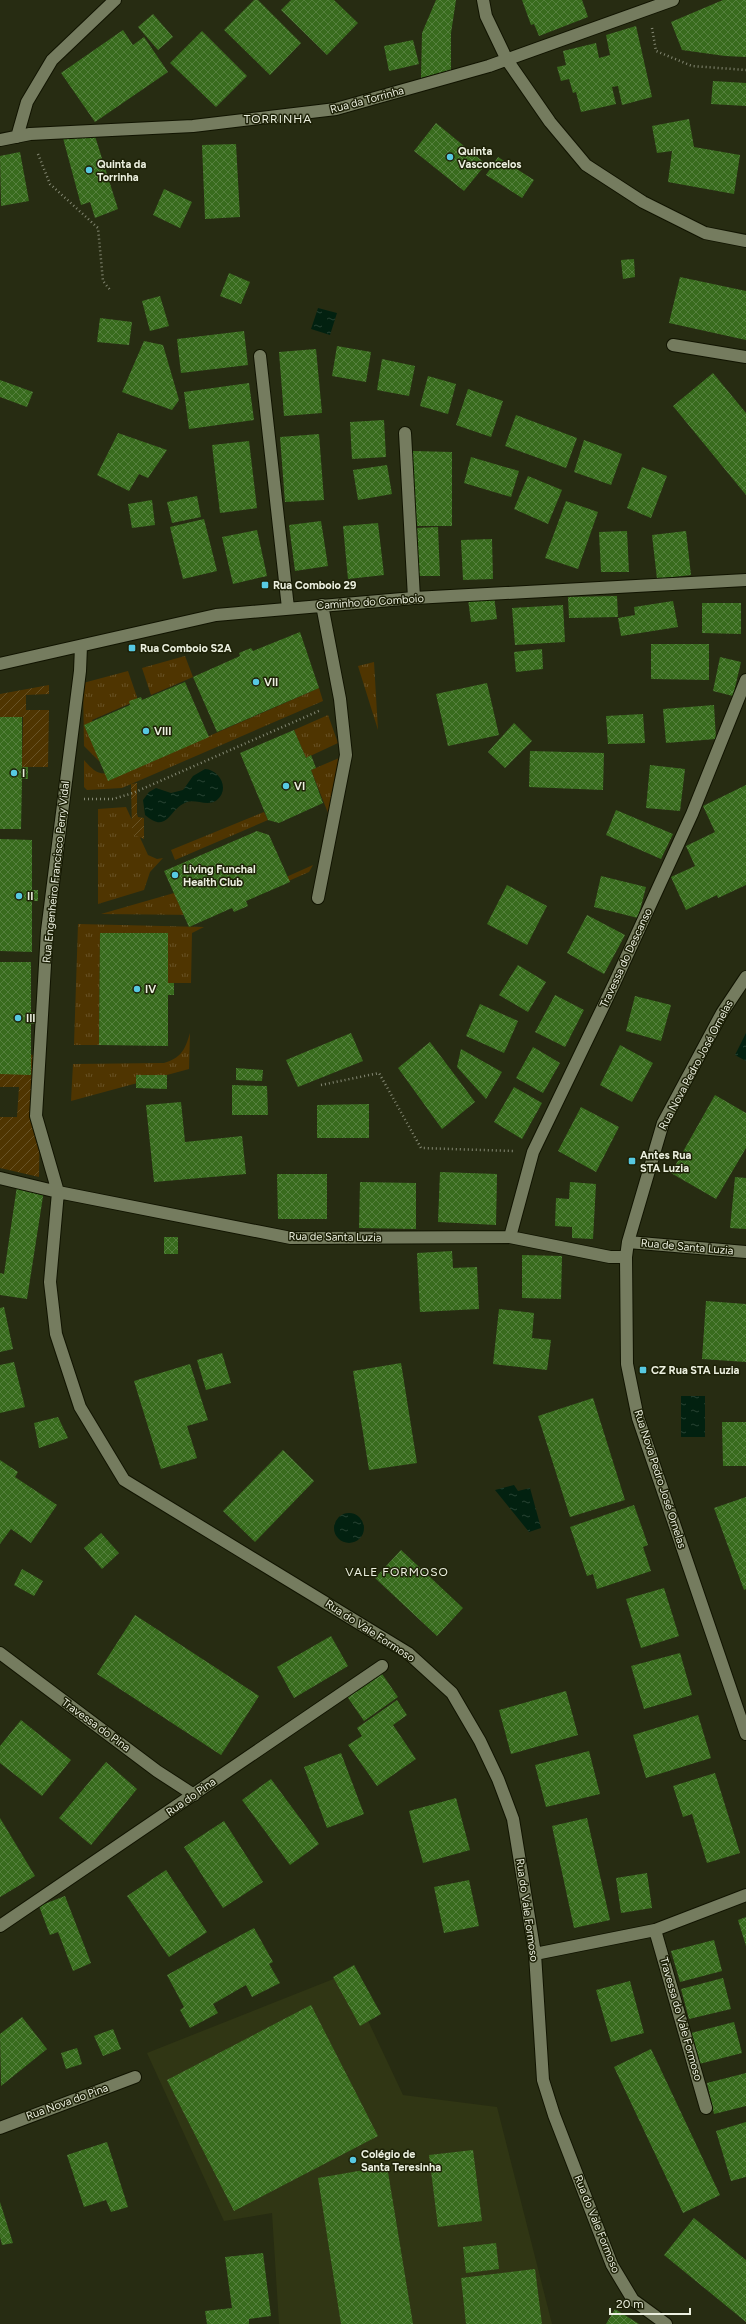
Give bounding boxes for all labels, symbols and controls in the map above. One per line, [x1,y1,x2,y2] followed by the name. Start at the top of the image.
[329,84,405,116] street label: Rua da Torrinha
[244,112,312,126] district label: TORRINHA
[458,145,521,171] place label: Quinta Vasconcelos
[445,152,455,162] marker: Quinta Vasconcelos
[97,158,146,184] place label: Quinta da Torrinha
[84,165,94,175] marker: Quinta da Torrinha
[273,579,356,592] place label: Rua Comboio 29
[260,580,270,590] marker: Rua Comboio 29
[316,592,424,612] street label: Caminho do Comboio
[140,642,232,655] place label: Rua Comboio S2A
[127,643,137,653] marker: Rua Comboio S2A
[264,676,278,689] place label: VII
[251,677,261,687] marker: VII
[154,725,171,738] place label: VIII
[141,726,151,736] marker: VIII
[22,767,25,780] place label: I
[9,768,19,778] marker: I
[40,780,72,964] street label: Rua Engenheiro Francisco Perry Vidal
[294,780,305,793] place label: VI
[281,781,291,791] marker: VI
[183,863,256,889] place label: Living Funchal Health Club
[170,870,180,880] marker: Living Funchal Health Club
[27,890,33,903] place label: II
[14,891,24,901] marker: II
[597,906,655,1010] street label: Travessa do Descanso
[145,983,156,996] place label: IV
[132,984,142,994] marker: IV
[656,998,736,1132] street label: Rua Nova Pedro José Ornelas
[26,1012,36,1025] place label: III
[13,1013,23,1023] marker: III
[640,1149,692,1175] place label: Antes Rua STA Luzia
[627,1156,637,1166] marker: Antes Rua STA Luzia
[288,1230,382,1244] street label: Rua de Santa Luzia
[640,1236,734,1258] street label: Rua de Santa Luzia
[651,1364,740,1377] place label: CZ Rua STA Luzia
[638,1365,648,1375] marker: CZ Rua STA Luzia
[631,1408,689,1550] street label: Rua Nova Pedro José Ornelas
[345,1565,449,1579] district label: VALE FORMOSO
[323,1597,417,1665] street label: Rua do Vale Formoso
[59,1696,133,1754] street label: Travessa do Pina
[164,1775,218,1819] street label: Rua do Pina
[513,1858,541,1962] street label: Rua do Vale Formoso
[657,1956,705,2082] street label: Travessa do Vale Formoso
[24,2081,110,2123] street label: Rua Nova do Pina
[361,2148,441,2174] place label: Colégio de Santa Teresinha
[348,2155,358,2165] marker: Colégio de Santa Teresinha
[571,2173,623,2275] street label: Rua do Vale Formoso
[610,2290,690,2316] scale bar
[616,2297,644,2311] text: 20 m

